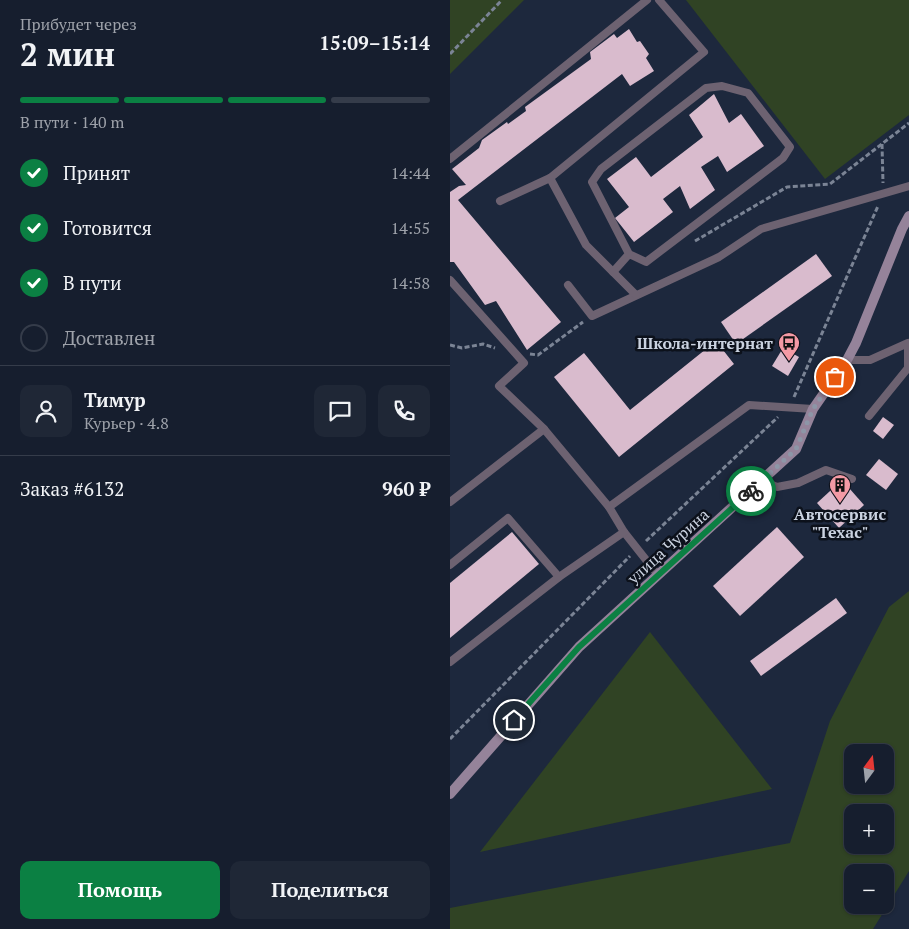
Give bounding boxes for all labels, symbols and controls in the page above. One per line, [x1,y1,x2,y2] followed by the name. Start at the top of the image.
[20,13,137,35] text: Прибудет через
[319,30,430,55] text: 15:09–15:14
[20,33,115,75] text: 2 мин
[20,111,124,133] text: В пути · 140 m
[20,159,48,187] icon: check
[63,160,130,185] text: Принят
[391,162,430,184] text: 14:44
[20,214,48,242] icon: check
[63,215,152,240] text: Готовится
[391,217,430,239] text: 14:55
[20,269,48,297] icon: check
[63,270,122,295] text: В пути
[391,272,430,294] text: 14:58
[63,325,155,350] text: Доставлен
[777,331,801,362] bus stop icon: Школа-интернат
[637,332,773,354] place label: Школа-интернат
[814,356,856,398] pin
[821,363,849,391] icon: bag
[20,385,72,437] button: person
[314,385,366,437] button: chat
[378,385,430,437] button: phone
[84,387,146,412] text: Тимур
[84,412,169,434] text: Курьер · 4.8
[726,466,776,516] courier
[828,473,852,504] building icon: Автосервис "Техас"
[20,476,124,501] text: Заказ #6132
[382,476,430,501] text: 960 ₽
[737,477,765,505] icon: bike
[622,503,714,589] street label: улица Чурина
[794,503,886,543] place label: Автосервис "Техас"
[493,699,535,741] pin
[500,706,528,734] icon: home
[844,744,894,794] north arrow
[844,744,894,914] map controls
[844,804,894,854] button: +
[20,861,220,919] button: Помощь
[230,861,430,919] button: Поделиться
[844,864,894,914] button: −

